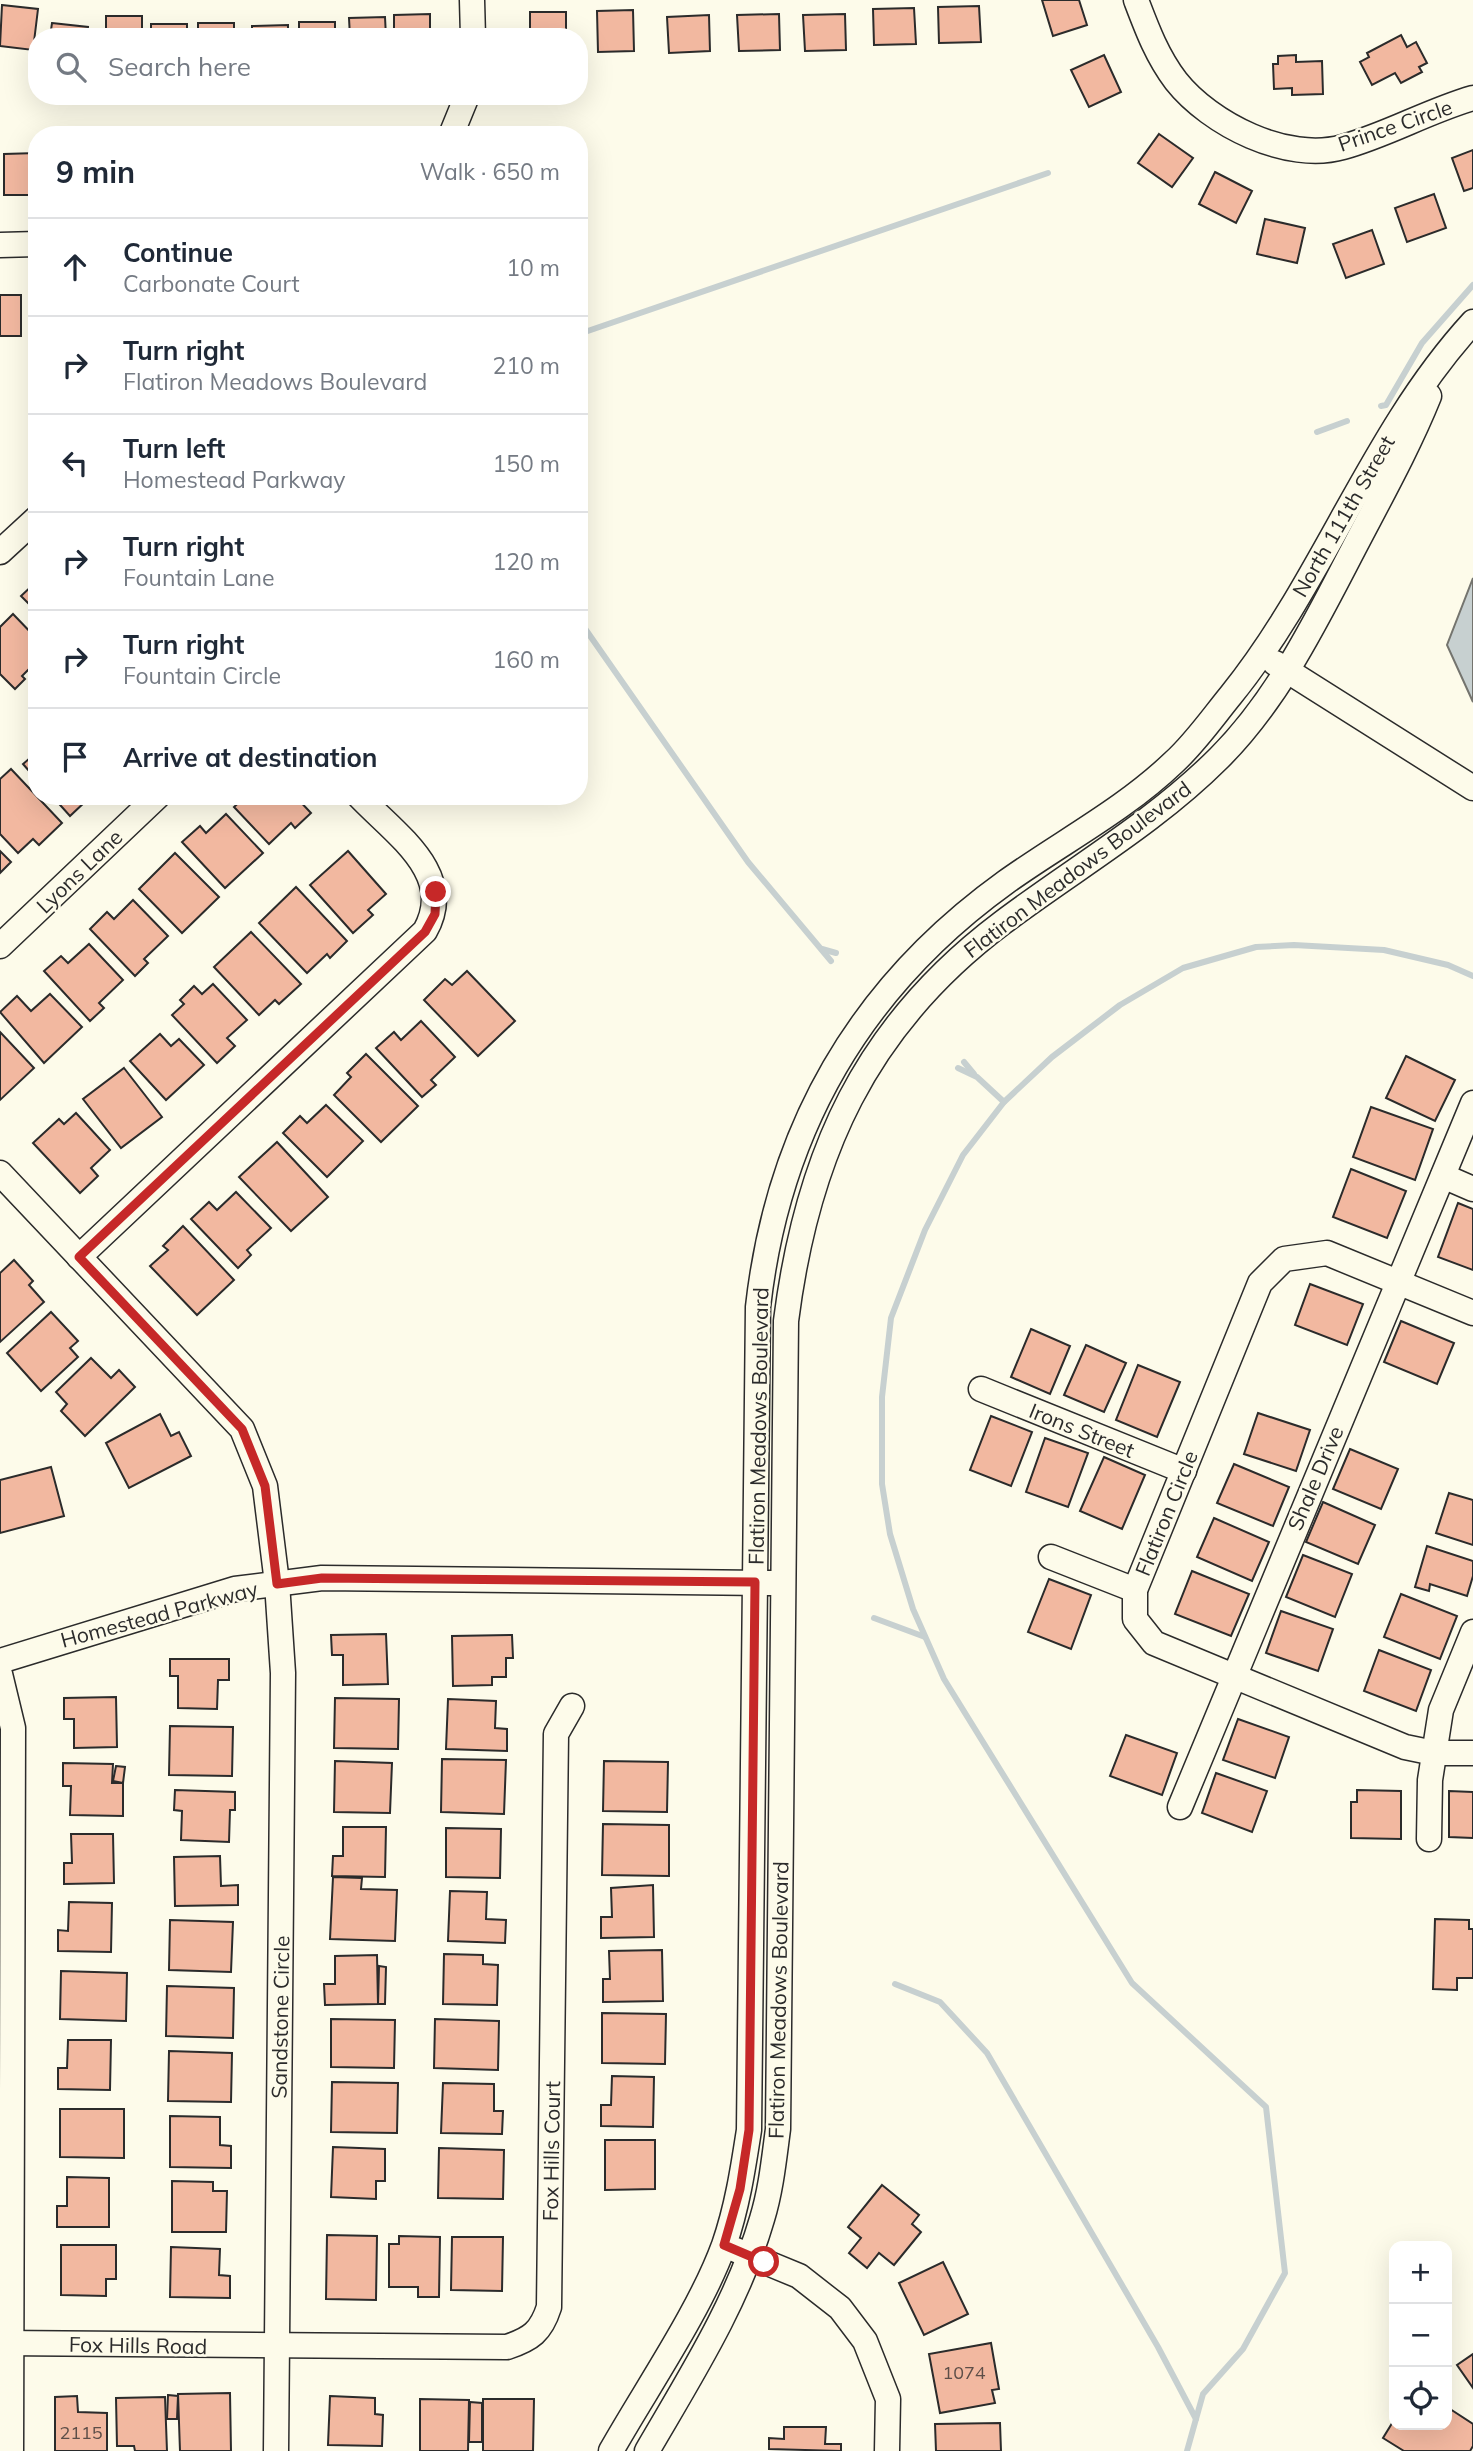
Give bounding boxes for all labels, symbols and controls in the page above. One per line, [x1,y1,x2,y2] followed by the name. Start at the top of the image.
[28,28,588,105] search box
[52,48,90,86] icon: search
[108,50,251,83] text: Search here
[1334,93,1456,157] street label: Prince Circle
[56,153,135,191] text: 9 min
[420,157,560,186] text: Walk · 650 m
[123,236,233,269] text: Continue
[56,248,94,286] icon: ahead
[506,253,560,282] text: 10 m
[123,269,300,298] text: Carbonate Court
[123,334,244,367] text: Turn right
[56,346,94,384] icon: right
[492,351,560,380] text: 210 m
[123,367,427,396] text: Flatiron Meadows Boulevard
[1286,431,1400,601] street label: North 111th Street
[123,432,225,465] text: Turn left
[56,444,94,482] icon: left
[492,449,560,478] text: 150 m
[123,465,346,494] text: Homestead Parkway
[123,530,244,563] text: Turn right
[56,542,94,580] icon: right
[492,547,560,576] text: 120 m
[123,563,275,592] text: Fountain Lane
[123,628,244,661] text: Turn right
[56,640,94,678] icon: right
[492,645,560,674] text: 160 m
[123,661,281,690] text: Fountain Circle
[56,738,94,776] icon: arrive
[123,741,378,774] text: Arrive at destination
[958,775,1196,963] street label: Flatiron Meadows Boulevard
[31,824,127,918] street label: Lyons Lane
[420,876,451,907] route end
[743,1287,773,1565] street label: Flatiron Meadows Boulevard
[1026,1397,1138,1463] street label: Irons Street
[1281,1422,1349,1534] street label: Shale Drive
[1129,1447,1203,1579] street label: Flatiron Circle
[58,1575,260,1653] street label: Homestead Parkway
[763,1861,793,2139] street label: Flatiron Meadows Boulevard
[266,1935,294,2099] street label: Sandstone Circle
[537,2081,565,2221] street label: Fox Hills Court
[1389,2241,1452,2430] map controls
[1389,2241,1452,2304] button: +
[748,2246,779,2277] route start
[1389,2304,1452,2367] button: −
[69,2331,207,2359] street label: Fox Hills Road
[942,2361,986,2384] house number: 1074
[1389,2367,1452,2430] button: locate
[59,2421,103,2444] house number: 2115

